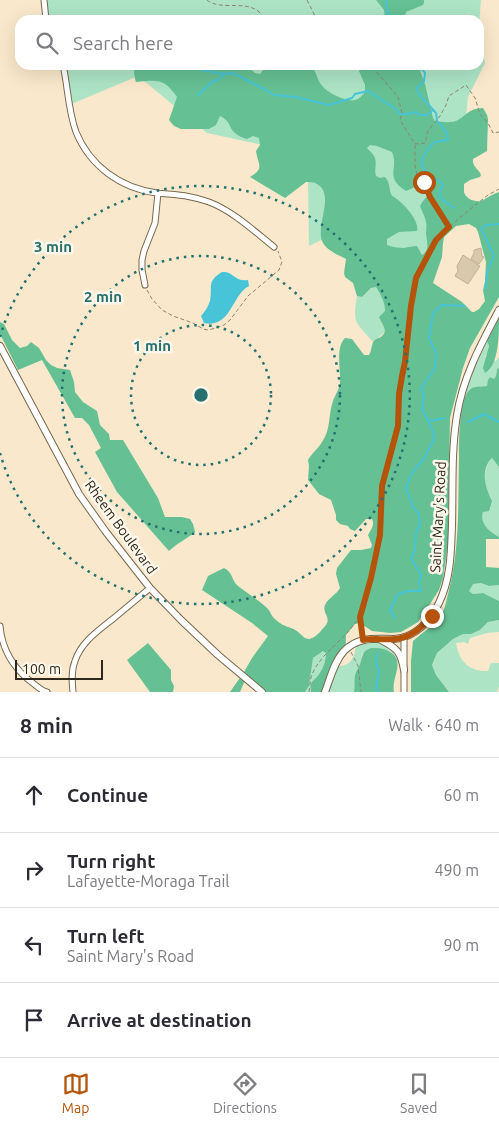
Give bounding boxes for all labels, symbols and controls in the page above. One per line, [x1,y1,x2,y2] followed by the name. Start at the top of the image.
[15,15,484,70] search box
[33,29,61,57] icon: search
[73,32,173,54] text: Search here
[413,171,436,194] route start
[34,238,72,255] text: 3 min
[84,288,122,305] text: 2 min
[133,337,171,354] text: 1 min
[192,386,210,404] centre of rings
[427,461,449,573] street label: Saint Mary's Road
[82,477,160,577] street label: Rheem Boulevard
[421,605,444,628] route end
[15,657,102,680] scale bar
[22,661,61,677] text: 100 m
[20,713,73,737] text: 8 min
[388,716,479,734] text: Walk · 640 m
[20,781,48,809] icon: ahead
[67,784,148,806] text: Continue
[443,786,479,804] text: 60 m
[67,850,155,872] text: Turn right
[20,856,48,884] icon: right
[434,861,479,879] text: 490 m
[67,872,230,890] text: Lafayette-Moraga Trail
[67,925,145,947] text: Turn left
[20,931,48,959] icon: left
[443,936,479,954] text: 90 m
[67,947,194,965] text: Saint Mary's Road
[20,1006,48,1034] icon: arrive
[67,1009,252,1031] text: Arrive at destination
[62,1070,90,1116] tab: Map
[213,1070,277,1116] tab: Directions
[400,1070,437,1116] tab: Saved

